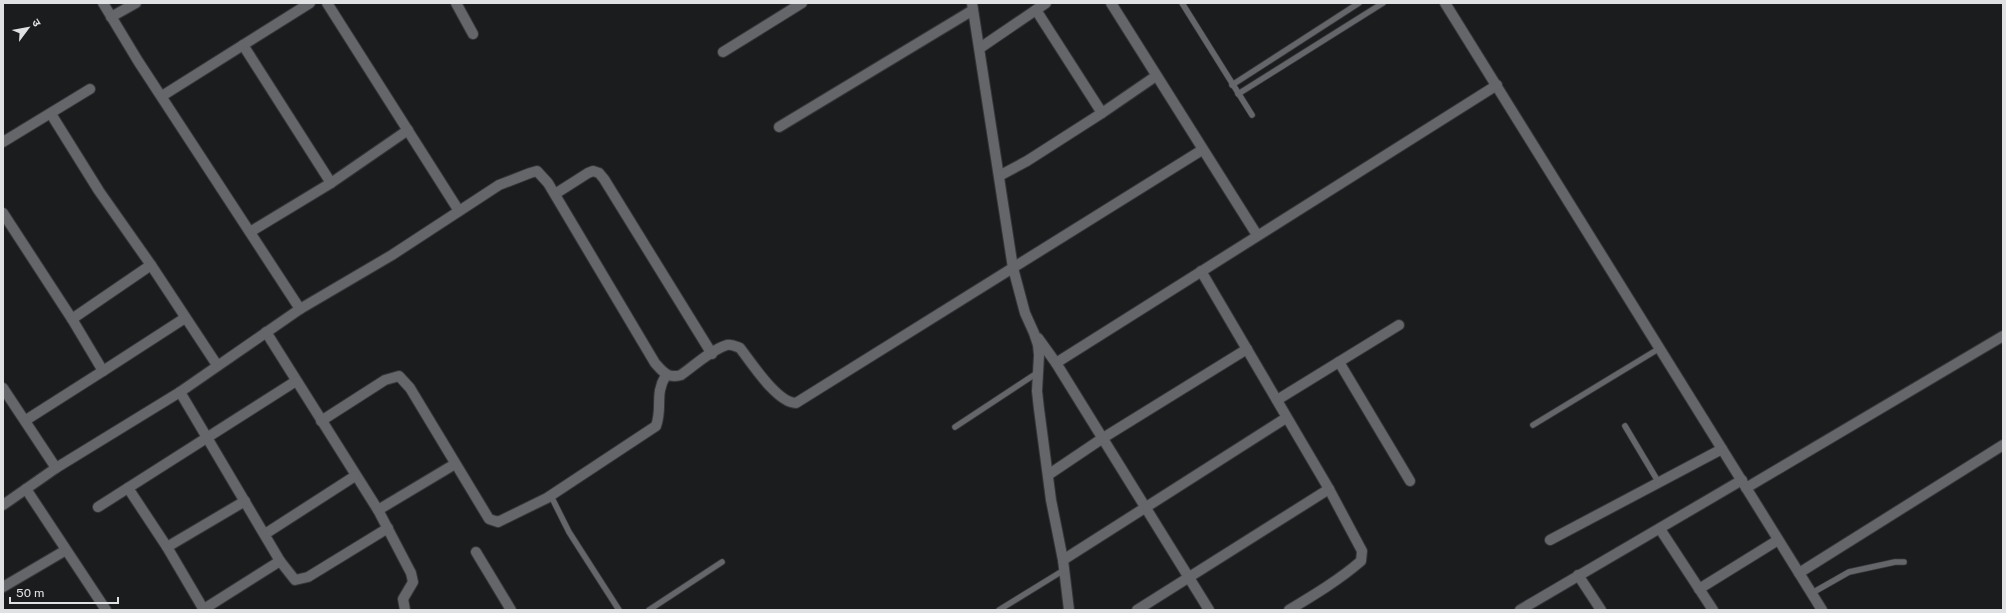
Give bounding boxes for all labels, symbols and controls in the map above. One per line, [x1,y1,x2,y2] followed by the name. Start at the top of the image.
[8,8,48,48] north arrow
[30,17,44,29] text: उ
[10,579,118,605] scale bar
[16,586,44,600] text: 50 m

